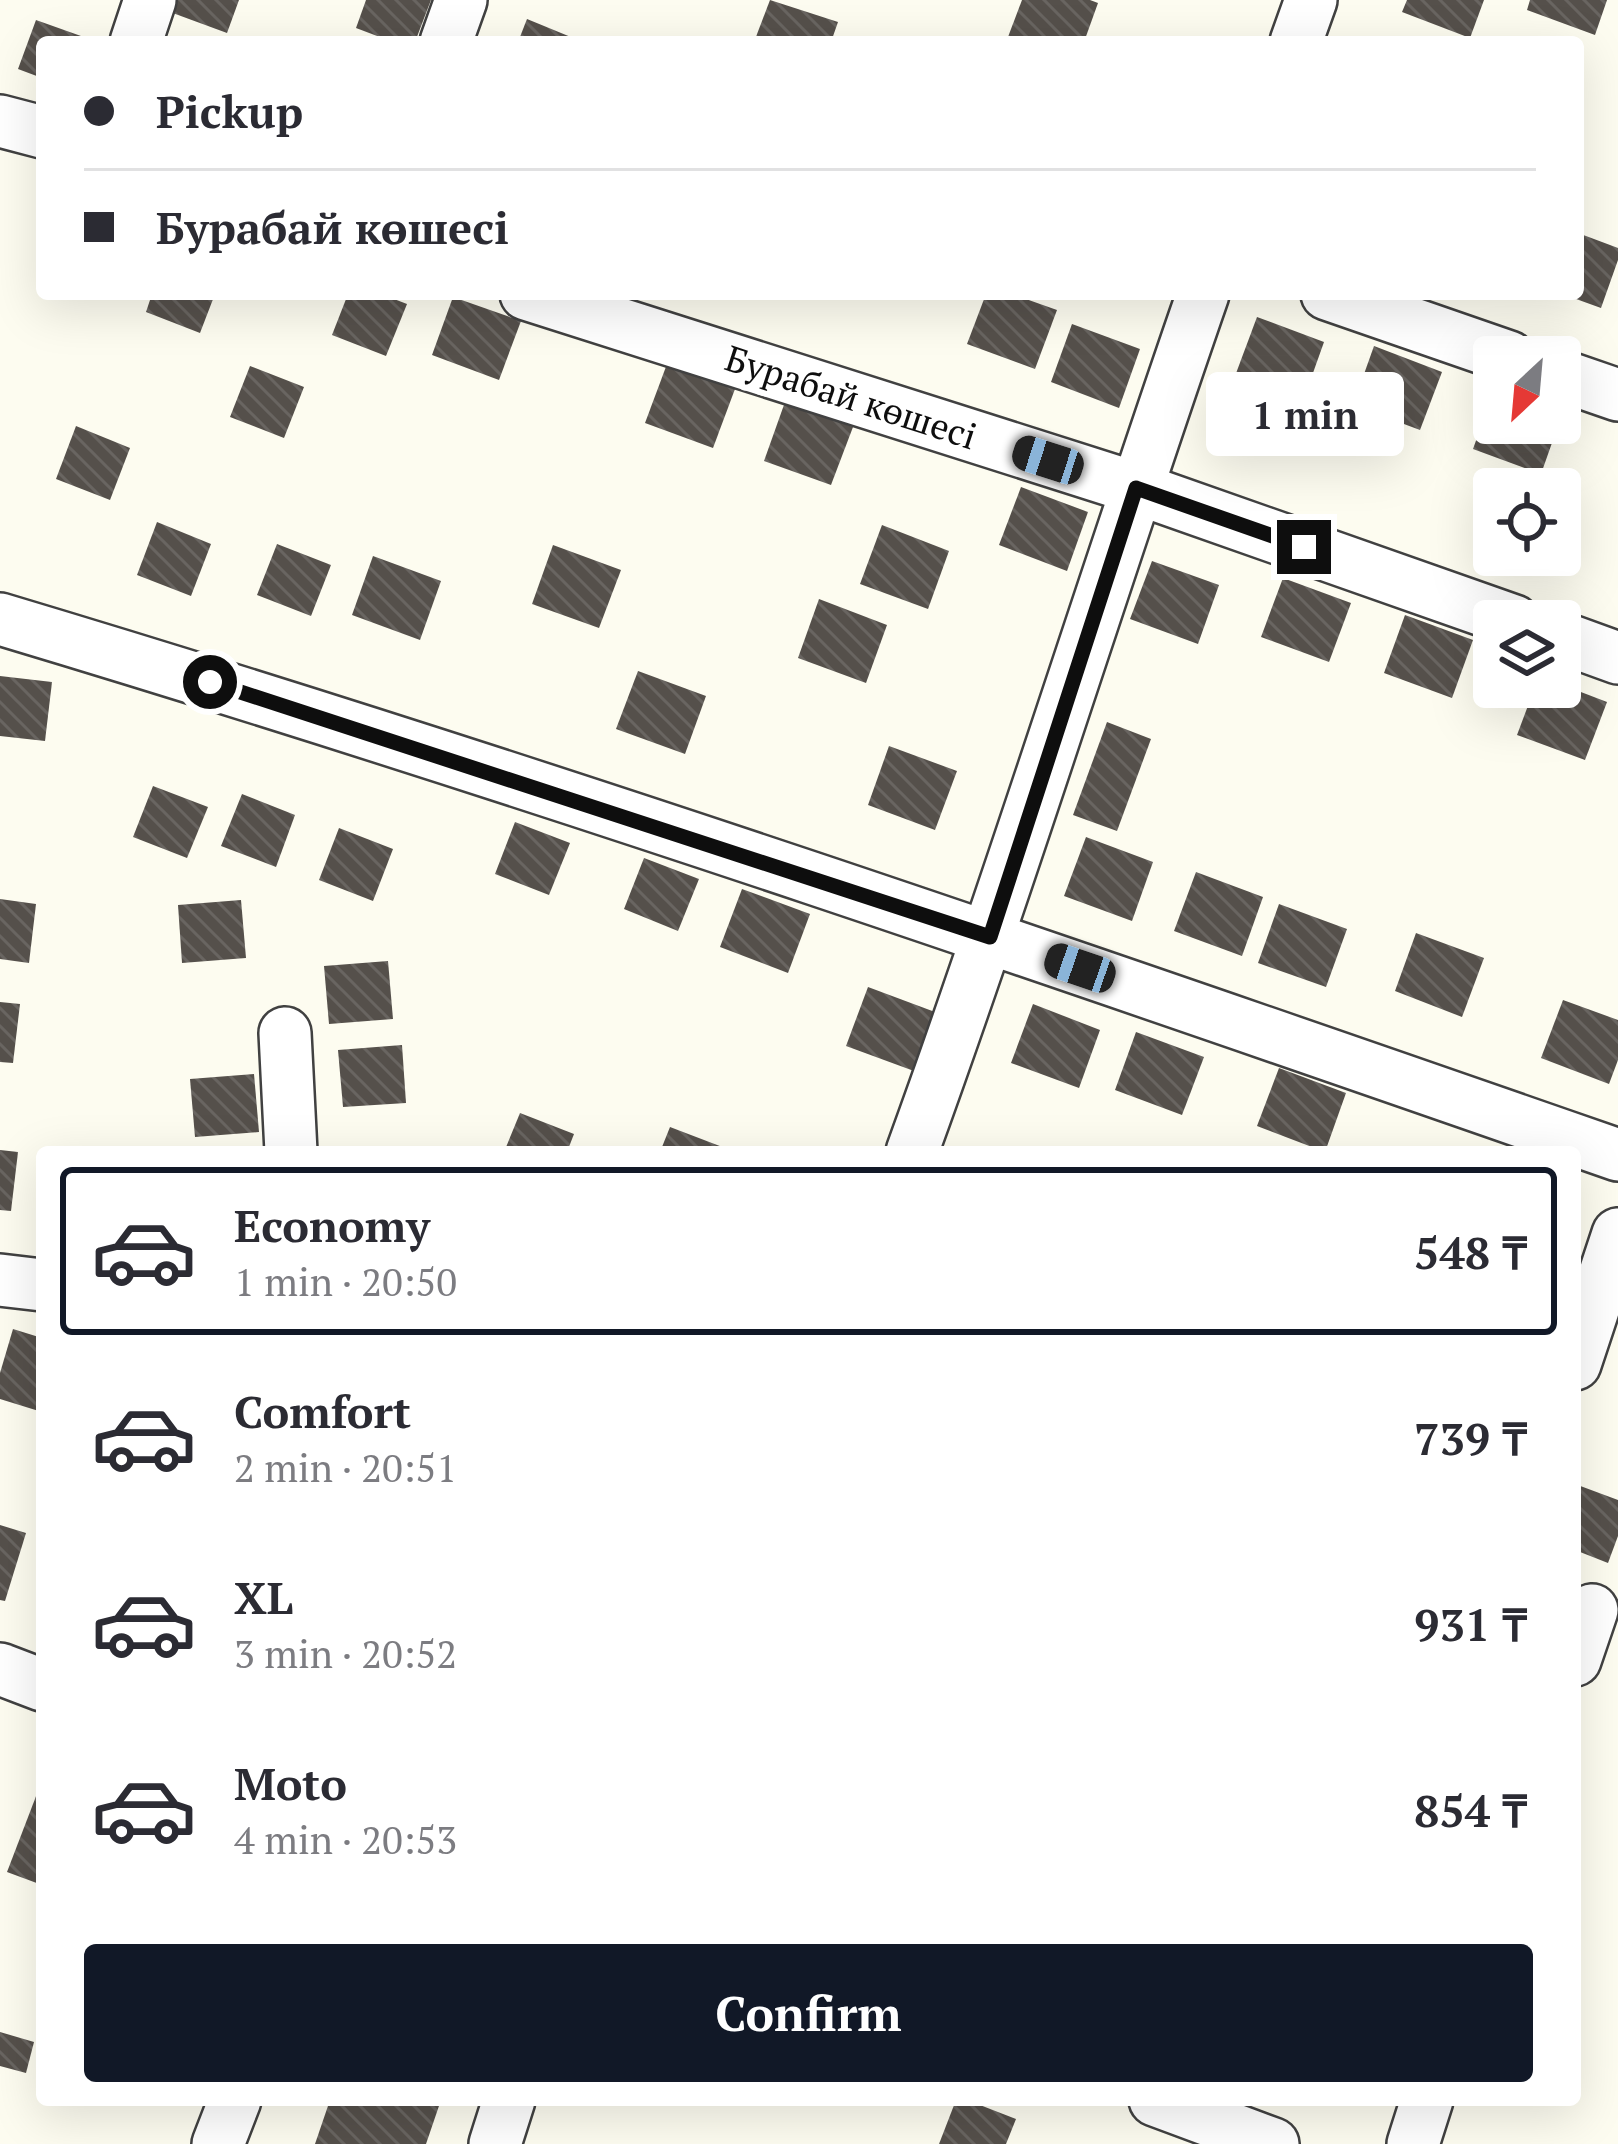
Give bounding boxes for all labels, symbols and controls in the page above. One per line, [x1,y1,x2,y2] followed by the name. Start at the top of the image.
[156,81,303,141] text: Pickup
[156,197,509,257] text: Бурабай көшесі
[720,334,983,459] street label: Бурабай көшесі
[1473,336,1581,444] north arrow
[1473,336,1581,708] map controls
[1205,373,1403,457] callout: 1 min
[1252,388,1358,440] text: 1 min
[1008,432,1088,488] car
[1473,468,1581,576] button: locate
[1277,520,1331,574] route end
[1473,600,1581,708] button: layers
[183,655,237,709] route start
[1040,939,1120,997] car
[234,1195,430,1255] text: Economy
[90,1197,198,1305] icon: car
[1414,1222,1527,1282] text: 548 ₸
[234,1255,457,1307] text: 1 min · 20:50
[234,1381,411,1441] text: Comfort
[90,1383,198,1491] icon: car
[1414,1408,1527,1468] text: 739 ₸
[234,1441,457,1493] text: 2 min · 20:51
[234,1567,293,1627] text: XL
[90,1569,198,1677] icon: car
[1414,1594,1527,1654] text: 931 ₸
[234,1627,457,1679] text: 3 min · 20:52
[234,1753,347,1813] text: Moto
[90,1755,198,1863] icon: car
[1414,1780,1527,1840] text: 854 ₸
[234,1813,457,1865] text: 4 min · 20:53
[84,1944,1533,2082] button: Confirm

